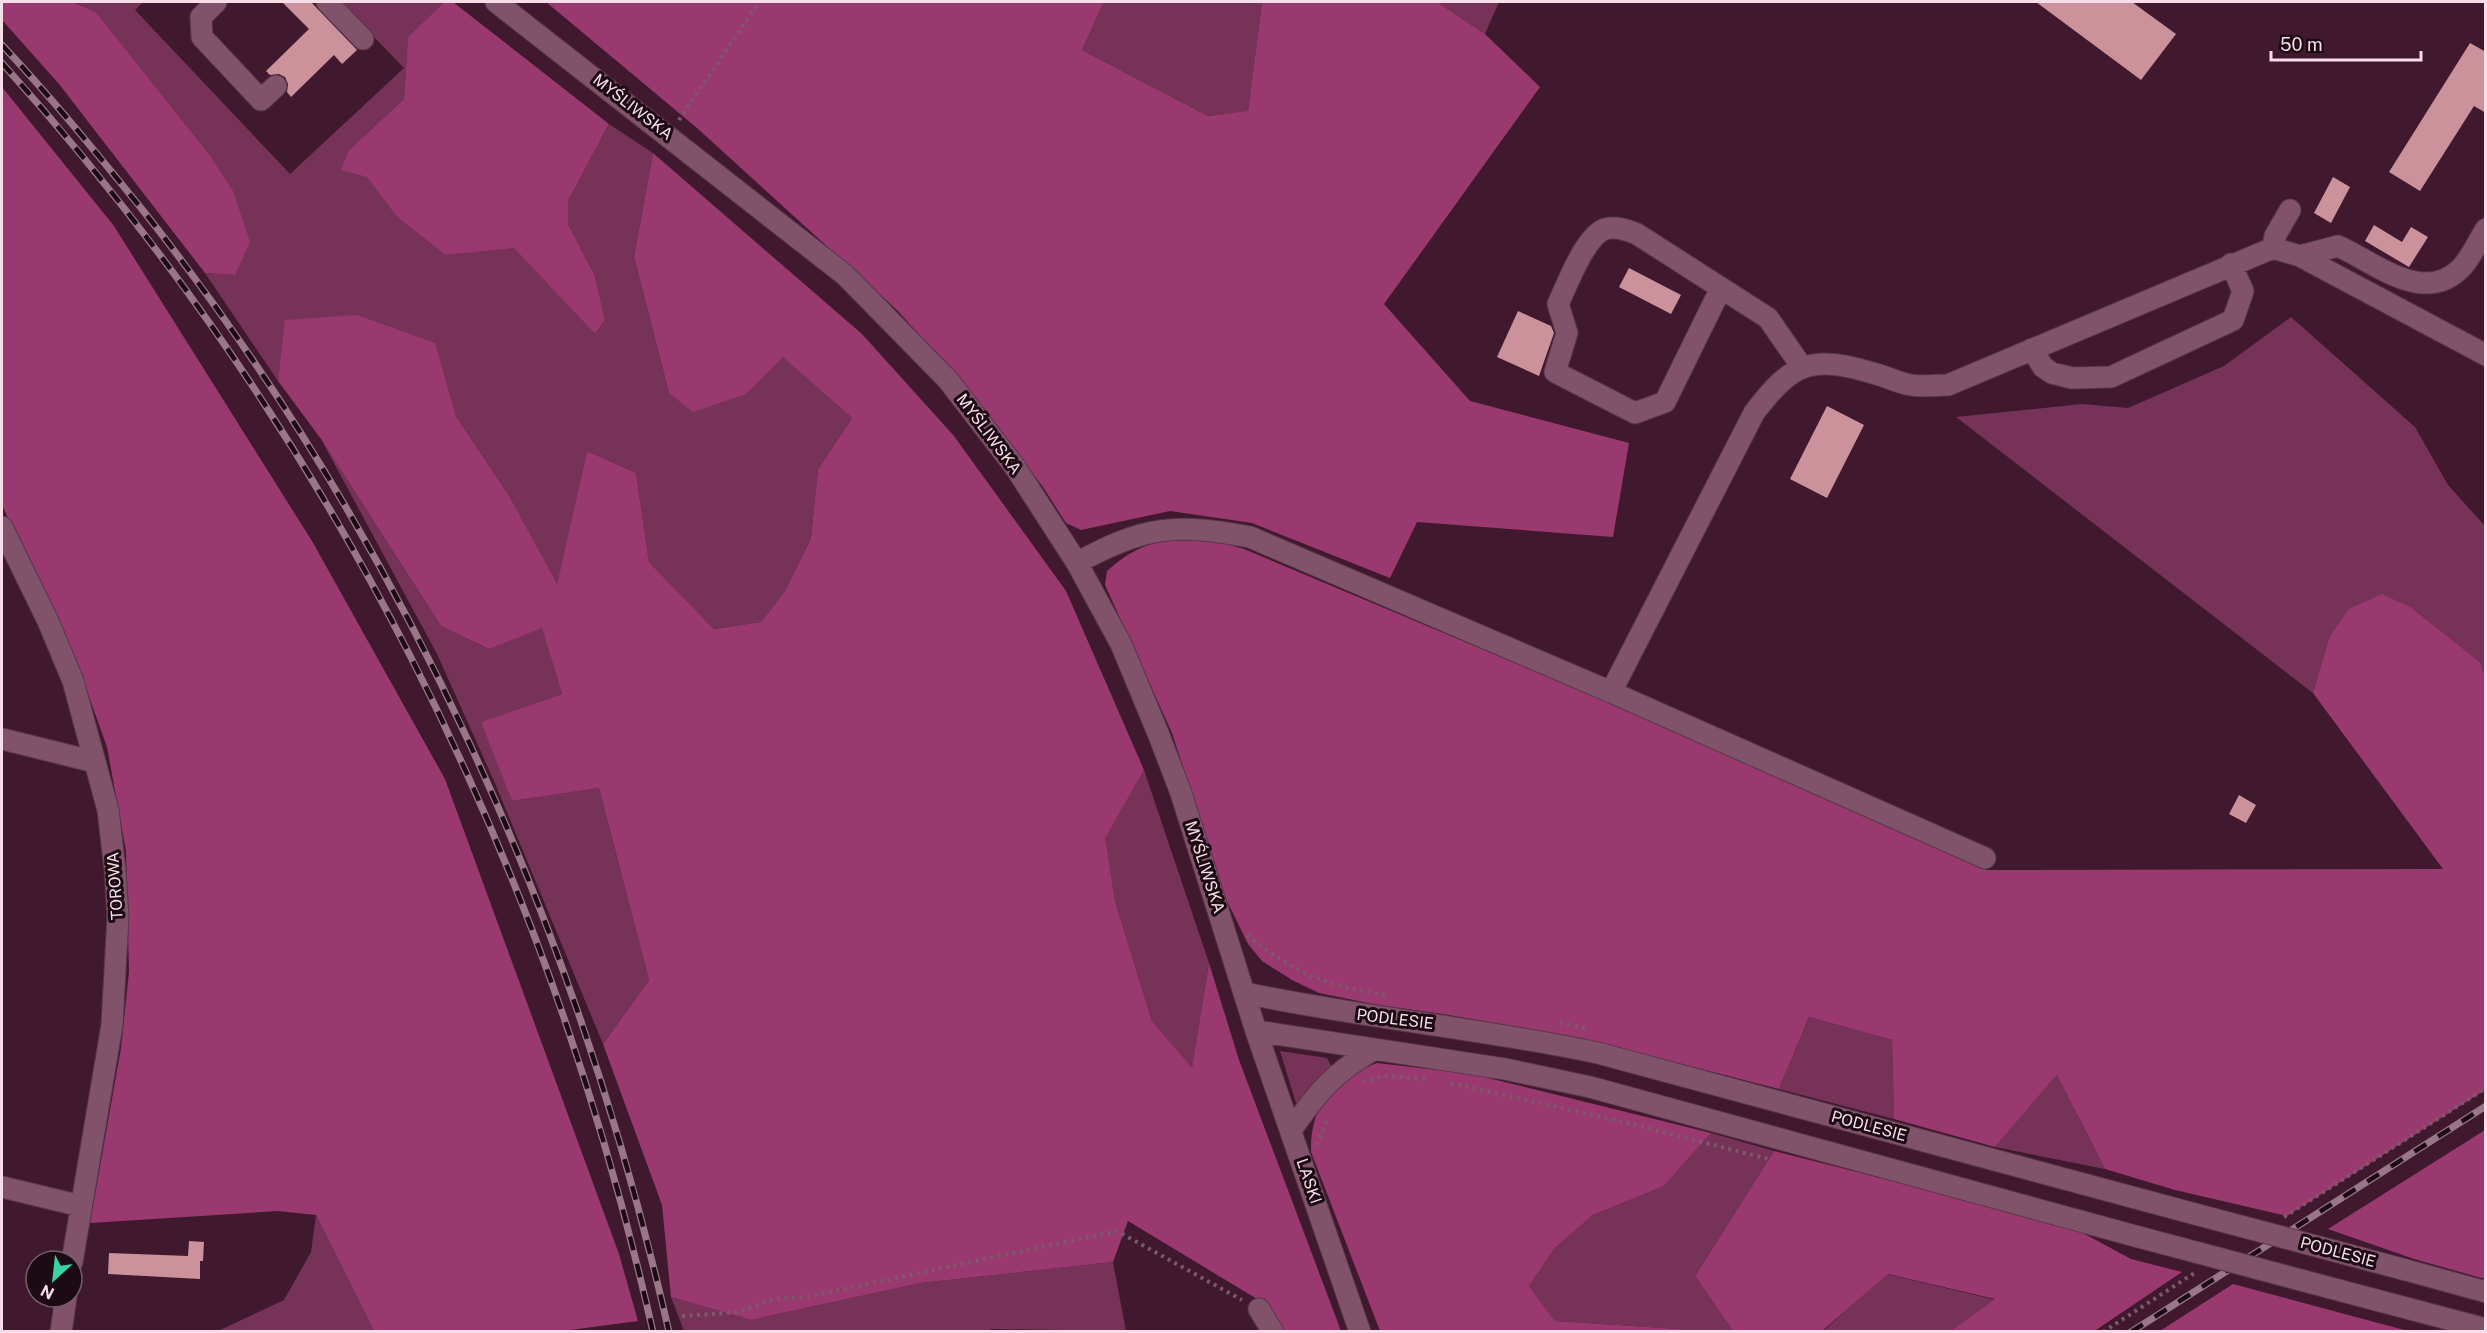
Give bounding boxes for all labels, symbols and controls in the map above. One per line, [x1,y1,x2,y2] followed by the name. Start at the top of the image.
[2271,24,2421,62] scale bar
[2280,34,2323,55] text: 50 m
[589,69,677,144] street label: MYŚLIWSKA
[953,389,1026,478] street label: MYŚLIWSKA
[1181,818,1230,916] street label: MYŚLIWSKA
[103,851,127,921] street label: TOROWA
[1355,1005,1435,1033] street label: PODLESIE
[1829,1107,1909,1145] street label: PODLESIE
[1292,1156,1326,1206] street label: LASKI
[2298,1233,2378,1271] street label: PODLESIE
[24,1249,84,1309] north arrow
[38,1281,57,1303] text: N

